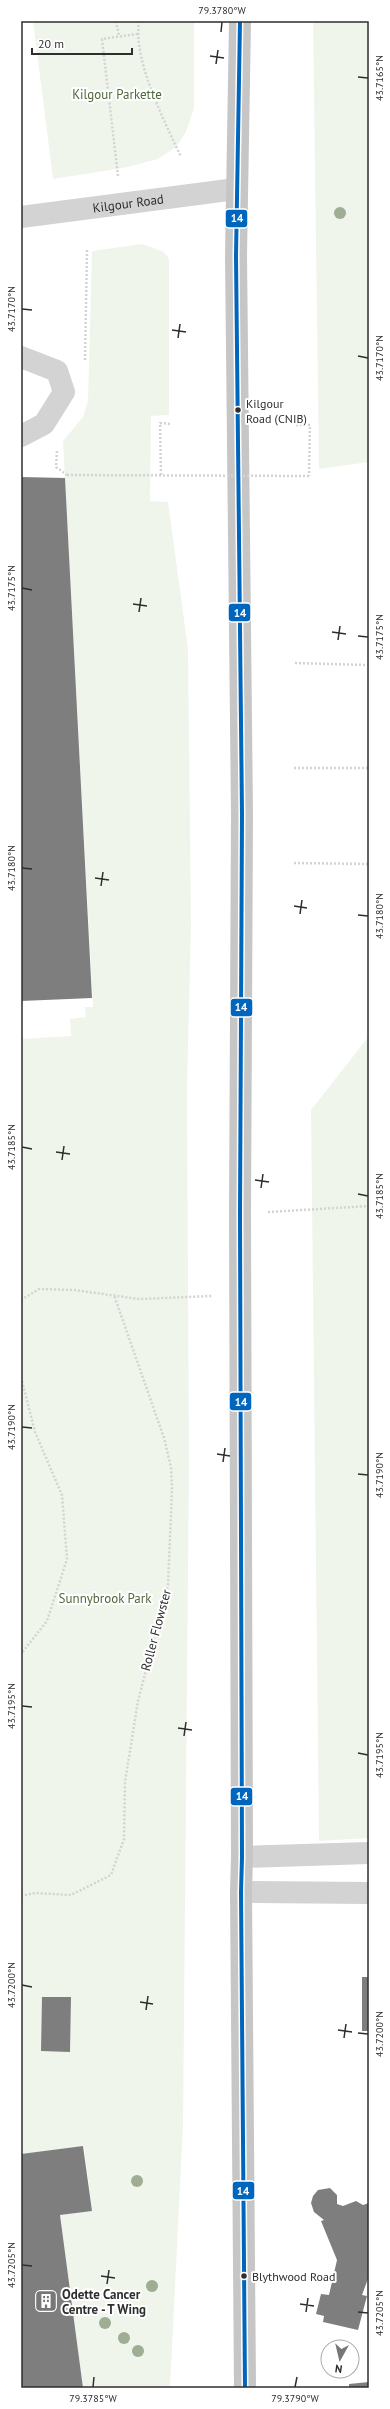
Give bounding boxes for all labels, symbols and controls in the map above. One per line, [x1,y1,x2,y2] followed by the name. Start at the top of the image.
[198,4,246,17] text: 79.3780°W
[32,30,132,56] scale bar
[38,36,64,51] text: 20 m
[373,55,386,101] text: 43.7165°N
[72,86,162,103] park label: Kilgour Parkette
[91,190,165,216] street label: Kilgour Road
[225,209,248,228] line badge: 14
[231,211,244,225] text: 14
[5,286,18,332] text: 43.7170°N
[373,335,386,381] text: 43.7170°N
[246,396,307,426] place label: Kilgour Road (CNIB)
[233,405,243,415] marker: Kilgour Road (CNIB)
[5,565,18,611] text: 43.7175°N
[228,603,251,622] line badge: 14
[234,606,247,620] text: 14
[373,614,386,660] text: 43.7175°N
[5,845,18,891] text: 43.7180°N
[373,893,386,939] text: 43.7180°N
[230,998,253,1017] line badge: 14
[235,1000,248,1014] text: 14
[5,1124,18,1170] text: 43.7185°N
[373,1173,386,1219] text: 43.7185°N
[229,1392,252,1411] line badge: 14
[235,1395,248,1409] text: 14
[5,1404,18,1450] text: 43.7190°N
[373,1452,386,1498] text: 43.7190°N
[137,1587,175,1673] street label: Roller Flowster
[59,1590,152,1607] park label: Sunnybrook Park
[5,1683,18,1729] text: 43.7195°N
[373,1732,386,1778] text: 43.7195°N
[230,1787,253,1806] line badge: 14
[236,1789,249,1803] text: 14
[5,1962,18,2008] text: 43.7200°N
[373,2011,386,2057] text: 43.7200°N
[232,2181,255,2200] line badge: 14
[237,2184,250,2198] text: 14
[5,2242,18,2288] text: 43.7205°N
[252,2269,335,2284] place label: Blythwood Road
[239,2271,249,2281] marker: Blythwood Road
[62,2286,146,2318] place label: Odette Cancer Centre - T Wing
[33,2288,59,2314] building icon: Odette Cancer Centre - T Wing
[373,2290,386,2336] text: 43.7205°N
[320,2339,360,2379] north arrow
[334,2361,343,2376] text: N
[69,2392,117,2405] text: 79.3785°W
[271,2392,319,2405] text: 79.3790°W

